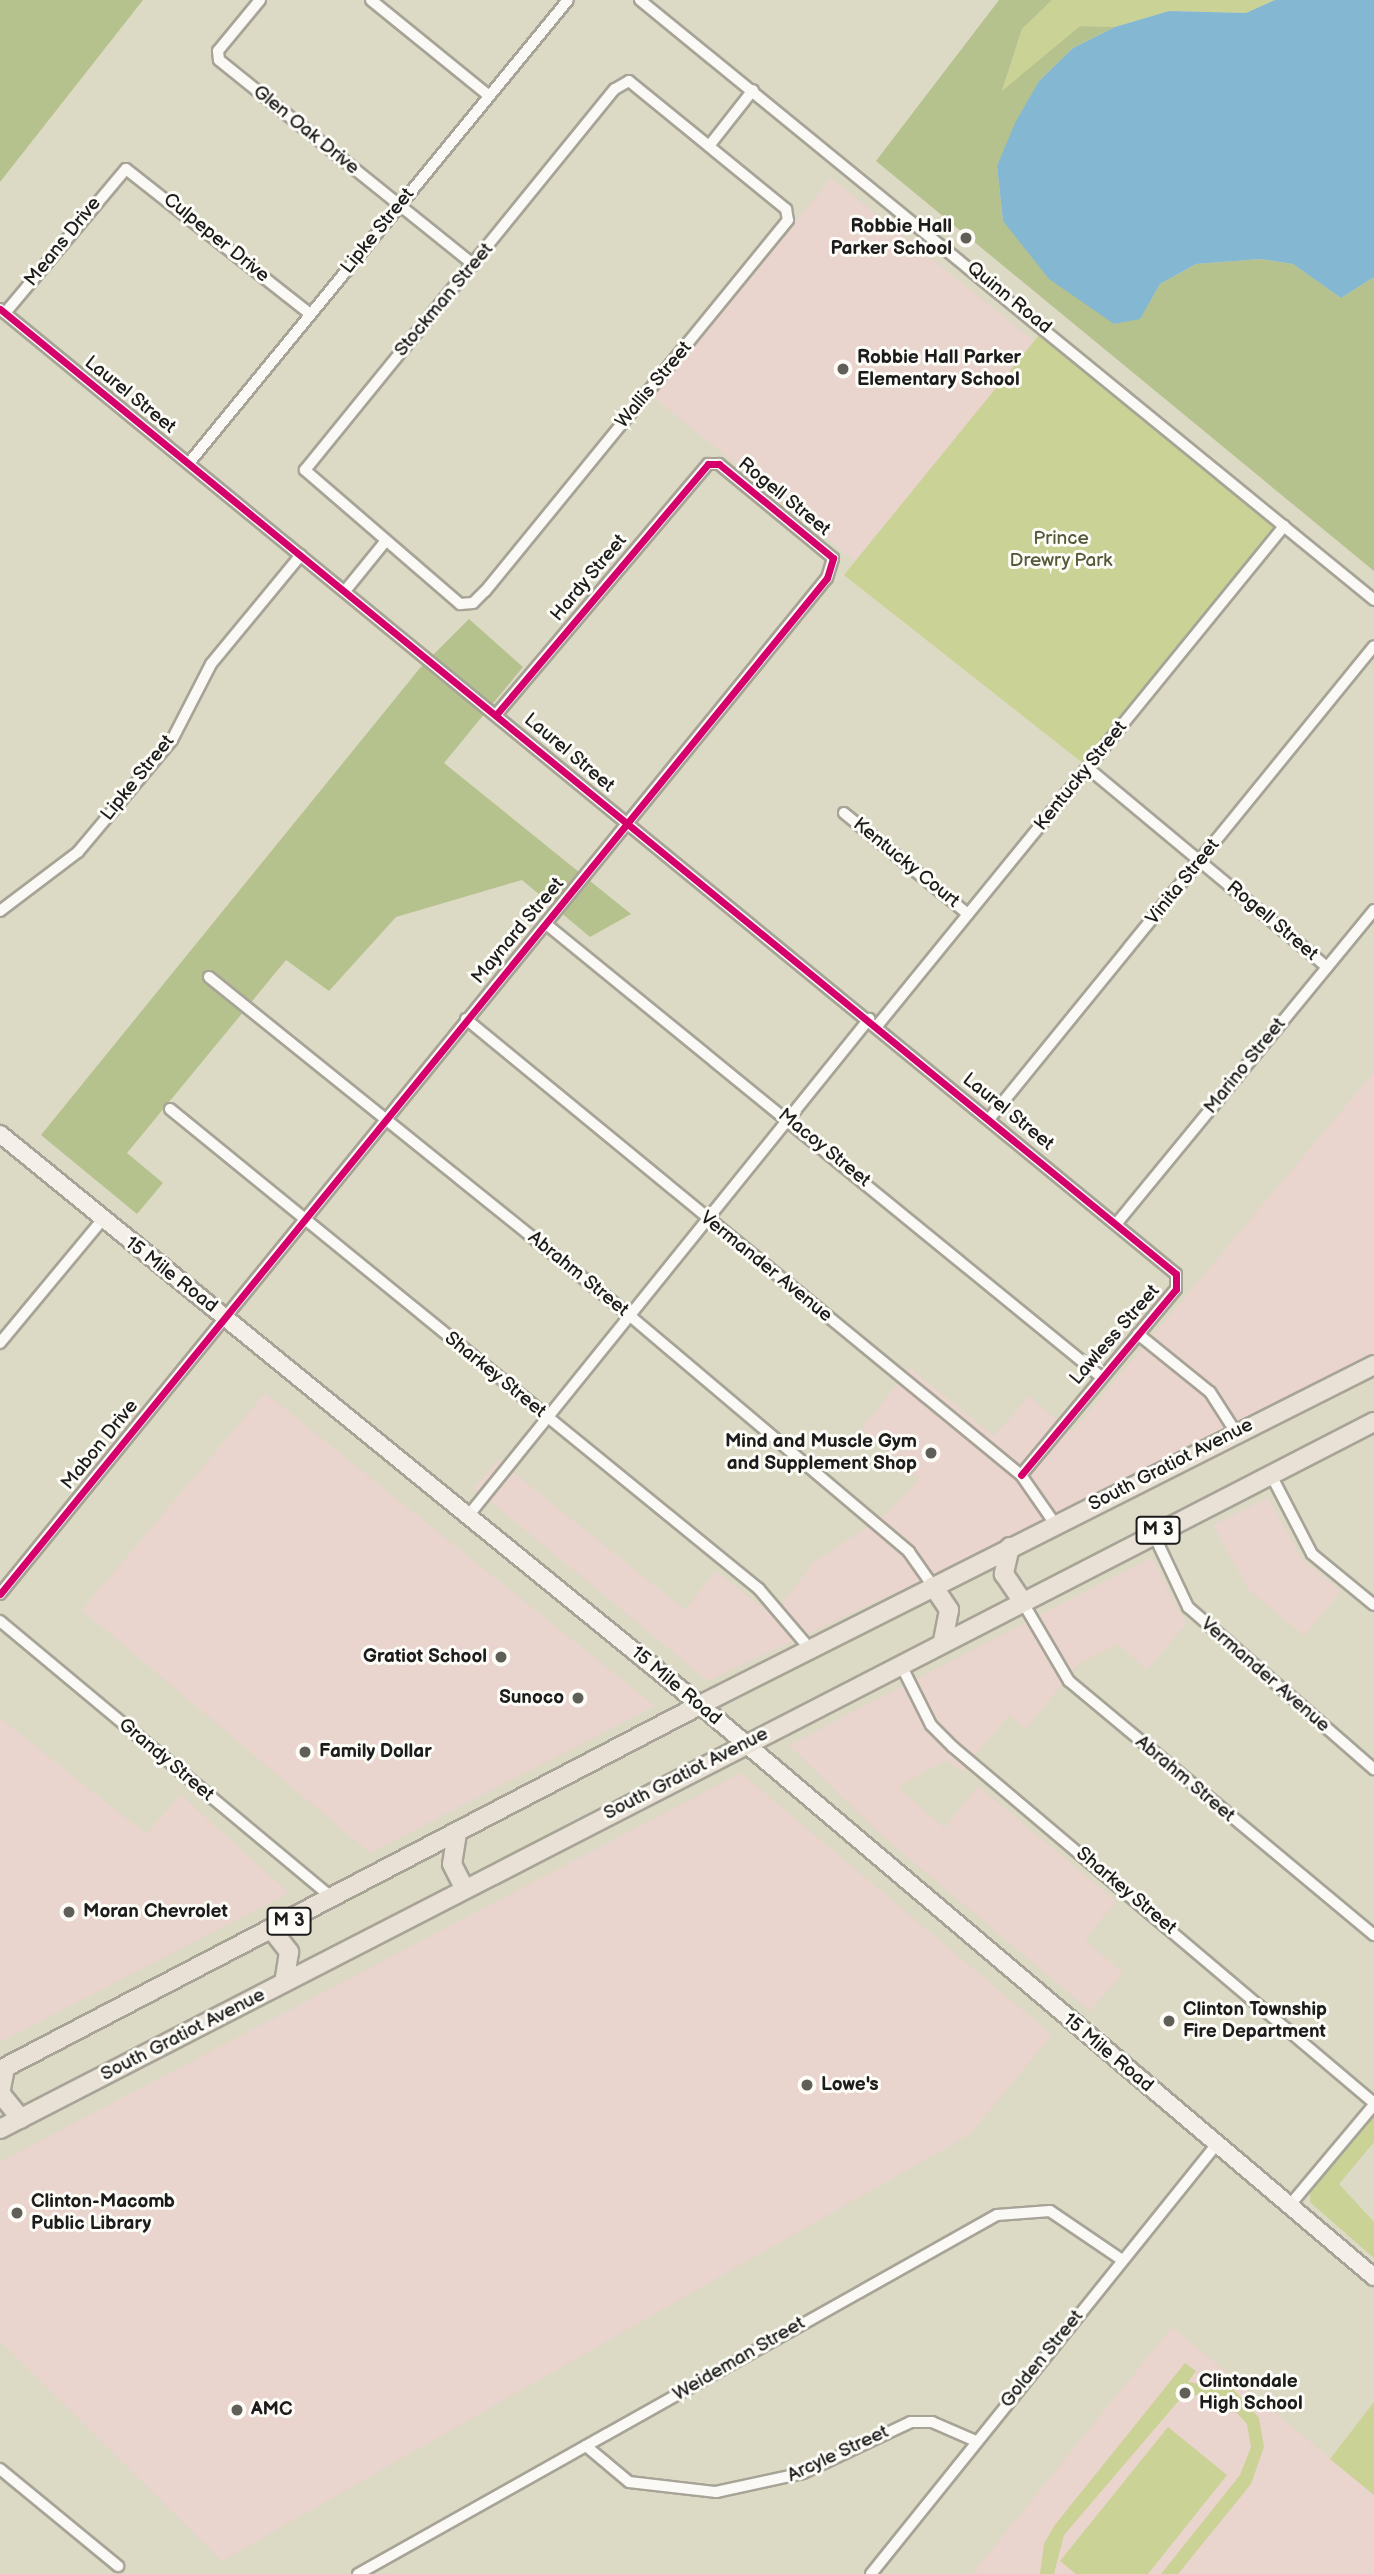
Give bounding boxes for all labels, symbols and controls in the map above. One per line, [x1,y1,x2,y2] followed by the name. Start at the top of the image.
[248,80,364,180] street label: Glen Oak Drive
[336,183,420,279] street label: Lipke Street
[158,188,274,288] street label: Culpeper Drive
[20,193,106,291] street label: Means Drive
[831,216,952,260] place label: Robbie Hall Parker School
[958,230,974,246] marker: Robbie Hall Parker School
[390,238,498,362] street label: Stockman Street
[962,257,1056,339] street label: Quinn Road
[611,337,697,433] street label: Wallis Street
[857,347,1021,391] place label: Robbie Hall Parker Elementary School
[80,351,180,439] street label: Laurel Street
[835,361,851,377] marker: Robbie Hall Parker Elementary School
[733,453,835,541] street label: Rogell Street
[1009,528,1113,572] park label: Prince Drewry Park
[546,529,632,627] street label: Hardy Street
[519,709,619,797] street label: Laurel Street
[1029,716,1133,836] street label: Kentucky Street
[96,730,180,826] street label: Lipke Street
[848,813,964,913] street label: Kentucky Court
[1141,834,1225,930] street label: Vinita Street
[467,873,569,989] street label: Maynard Street
[1222,876,1322,966] street label: Rogell Street
[1199,1013,1291,1119] street label: Marino Street
[958,1068,1058,1156] street label: Laurel Street
[773,1103,875,1193] street label: Macoy Street
[695,1207,837,1327] street label: Vermander Avenue
[523,1226,633,1322] street label: Abrahm Street
[120,1232,222,1318] street label: 15 Mile Road
[1065,1280,1165,1390] street label: Lawless Street
[439,1327,551,1423] street label: Sharkey Street
[57,1395,143,1495] street label: Mabon Drive
[1085,1414,1257,1516] street label: South Gratiot Avenue
[725,1431,917,1475] place label: Mind and Muscle Gym and Supplement Shop
[923,1445,939,1461] marker: Mind and Muscle Gym and Supplement Shop
[1135,1516,1181,1545] road number: M 3
[1196,1613,1334,1737] street label: Vermander Avenue
[626,1642,726,1730] street label: 15 Mile Road
[363,1646,487,1668] place label: Gratiot School
[493,1649,509,1665] marker: Gratiot School
[499,1687,564,1709] place label: Sunoco
[570,1690,586,1706] marker: Sunoco
[113,1713,219,1807] street label: Grandy Street
[600,1723,772,1825] street label: South Gratiot Avenue
[1131,1731,1239,1827] street label: Abrahm Street
[319,1741,432,1763] place label: Family Dollar
[297,1744,313,1760] marker: Family Dollar
[1071,1842,1181,1940] street label: Sharkey Street
[83,1901,228,1923] place label: Moran Chevrolet
[61,1904,77,1920] marker: Moran Chevrolet
[266,1907,312,1936] road number: M 3
[97,1984,269,2086] street label: South Gratiot Avenue
[1183,1999,1327,2043] place label: Clinton Township Fire Department
[1058,2009,1158,2097] street label: 15 Mile Road
[1161,2013,1177,2029] marker: Clinton Township Fire Department
[821,2074,879,2096] place label: Lowe's
[799,2077,815,2093] marker: Lowe's
[31,2191,175,2235] place label: Clinton-Macomb Public Library
[9,2205,25,2221] marker: Clinton-Macomb Public Library
[996,2305,1088,2413] street label: Golden Street
[669,2312,809,2406] street label: Weideman Street
[1199,2371,1303,2415] place label: Clintondale High School
[1177,2385,1193,2401] marker: Clintondale High School
[251,2399,292,2421] place label: AMC
[229,2402,245,2418] marker: AMC
[784,2421,892,2487] street label: Arcyle Street

